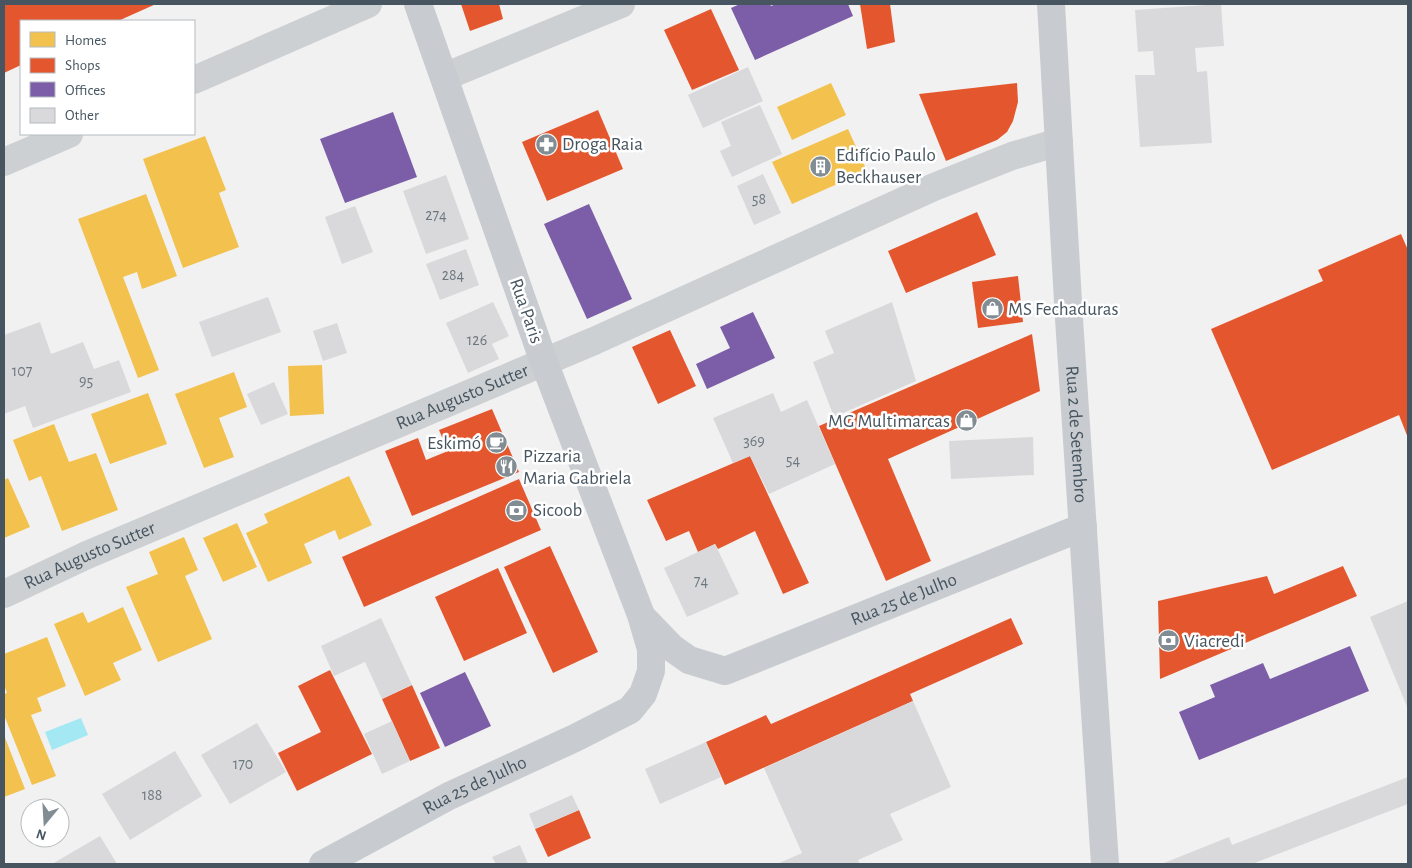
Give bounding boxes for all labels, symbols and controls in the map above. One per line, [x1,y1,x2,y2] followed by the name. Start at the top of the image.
[20,20,195,135] legend
[65,33,107,48] text: Homes
[65,58,100,73] text: Shops
[65,83,106,98] text: Offices
[65,108,99,123] text: Other
[534,132,558,156] pharmacy icon: Droga Raia
[562,135,643,154] place label: Droga Raia
[836,146,936,187] place label: Edifício Paulo Beckhauser
[808,154,832,178] building icon: Edifício Paulo Beckhauser
[752,191,766,207] house number: 58
[425,207,447,223] house number: 274
[442,267,465,283] house number: 284
[506,276,546,346] street label: Rua Paris
[980,297,1004,321] shop icon: MS Fechaduras
[1008,300,1118,319] place label: MS Fechaduras
[467,332,487,348] house number: 126
[393,360,531,433] street label: Rua Augusto Sutter
[12,363,33,379] house number: 107
[1063,365,1091,503] street label: Rua 2 de Setembro
[79,373,93,389] house number: 95
[954,409,978,433] shop icon: MG Multimarcas
[828,412,950,431] place label: MG Multimarcas
[485,431,509,455] cafe icon: Eskimó
[743,433,765,449] house number: 369
[427,434,481,453] place label: Eskimó
[523,447,632,488] place label: Pizzaria Maria Gabriela
[786,452,800,468] house number: 54
[495,455,519,479] restaurant icon: Pizzaria Maria Gabriela
[505,498,529,522] bank icon: Sicoob
[533,501,582,520] place label: Sicoob
[21,518,158,593] street label: Rua Augusto Sutter
[848,569,960,629] street label: Rua 25 de Julho
[694,573,708,589] house number: 74
[1156,629,1180,653] bank icon: Viacredi
[1184,632,1245,651] place label: Viacredi
[419,752,529,818] street label: Rua 25 de Julho
[233,756,253,772] house number: 170
[142,787,162,803] house number: 188
[20,798,70,848] north arrow
[34,826,48,843] text: N

